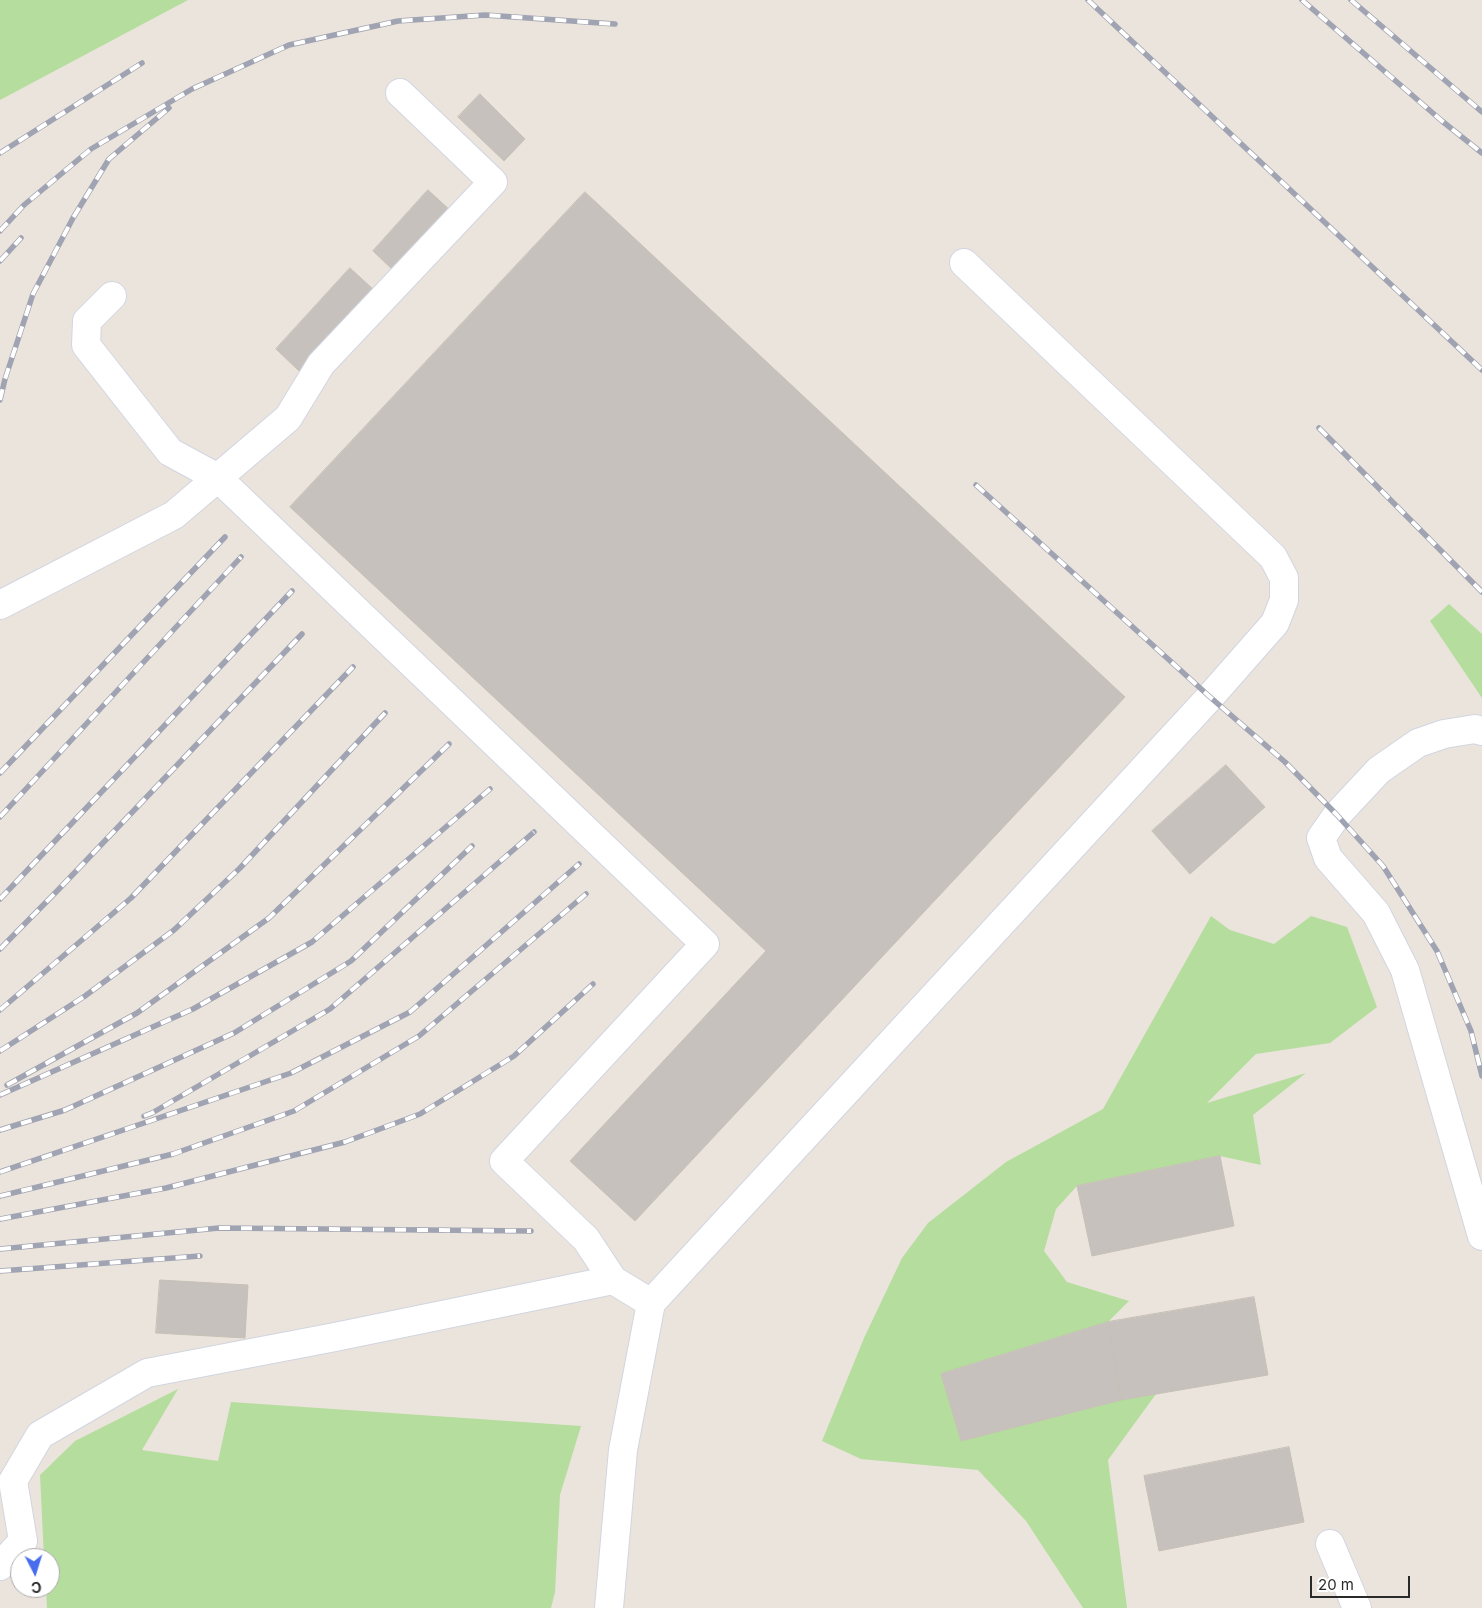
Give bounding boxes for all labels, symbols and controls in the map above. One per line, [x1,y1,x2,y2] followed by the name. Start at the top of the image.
[10,1548,60,1598] north arrow
[1312,1566,1412,1598] scale bar
[1318,1575,1354,1594] text: 20 m
[30,1579,42,1596] text: С

